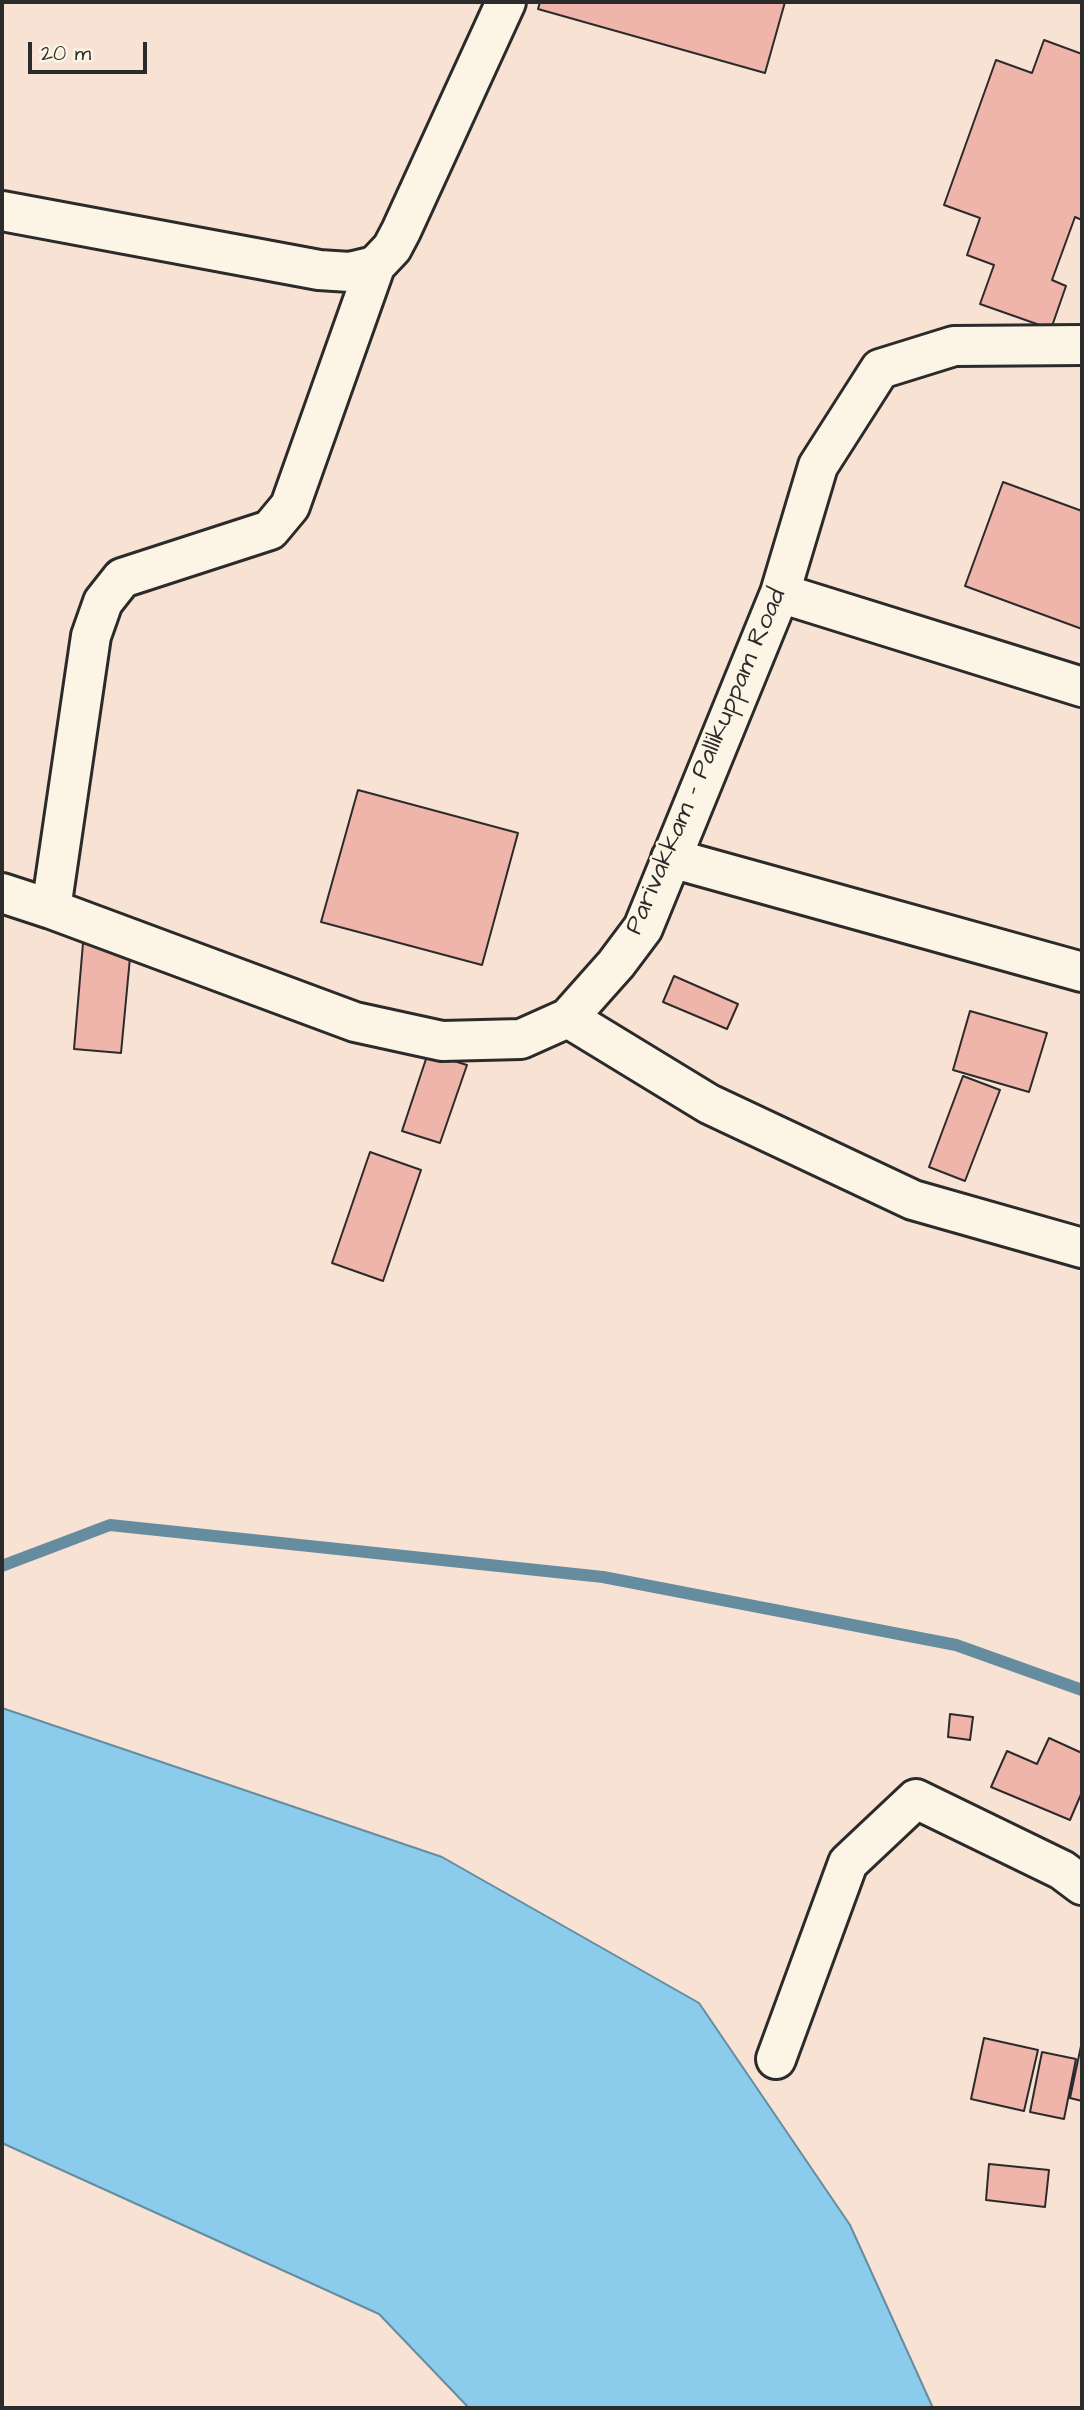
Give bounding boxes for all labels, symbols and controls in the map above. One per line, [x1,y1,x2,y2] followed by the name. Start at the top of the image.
[32,28,150,72] scale bar
[41,39,91,68] text: 20 m
[620,584,794,940] street label: Parivakkam - Pallikuppam Road

